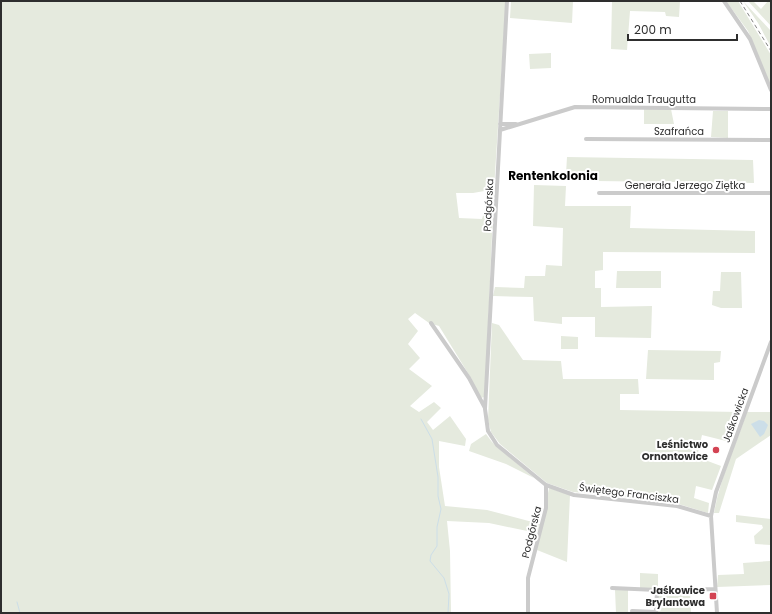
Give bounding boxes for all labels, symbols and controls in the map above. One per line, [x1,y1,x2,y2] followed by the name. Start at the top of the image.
[628,16,737,42] scale bar
[634,21,672,38] text: 200 m
[592,92,696,107] street label: Romualda Traugutta
[654,124,704,139] street label: Szafrańca
[508,167,598,184] district label: Rentenkolonia
[480,178,497,232] street label: Podgórska
[625,178,745,193] street label: Generała Jerzego Ziętka
[719,386,752,445] street label: Jaśkowicka
[642,437,709,464] place label: Leśnictwo Ornontowice
[711,445,721,455] marker: Leśnictwo Ornontowice
[578,480,680,507] street label: Świętego Franciszka
[518,505,545,560] street label: Podgórska
[645,583,705,610] place label: Jaśkowice Brylantowa
[708,591,718,601] marker: Jaśkowice Brylantowa

